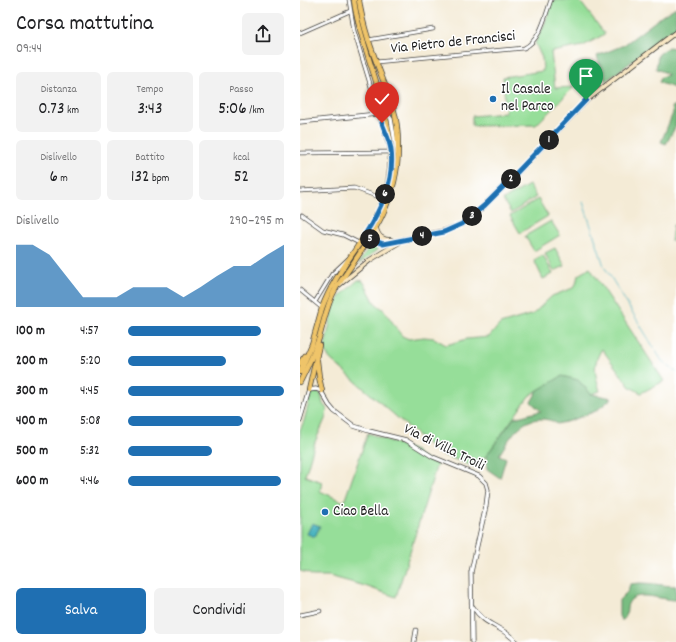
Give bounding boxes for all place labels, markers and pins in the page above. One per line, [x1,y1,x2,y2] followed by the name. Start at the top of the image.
[569,59,603,100] pin
[501,79,554,118] place label: Il Casale nel Parco
[365,82,399,123] pin
[488,94,498,104] marker: Il Casale nel Parco
[539,130,559,150] pin: 1
[501,169,521,189] pin: 2
[375,184,395,204] pin: 6
[462,206,482,226] pin: 3
[412,226,432,246] pin: 4
[360,229,380,249] pin: 5
[333,501,389,523] place label: Ciao Bella
[320,507,330,517] marker: Ciao Bella

